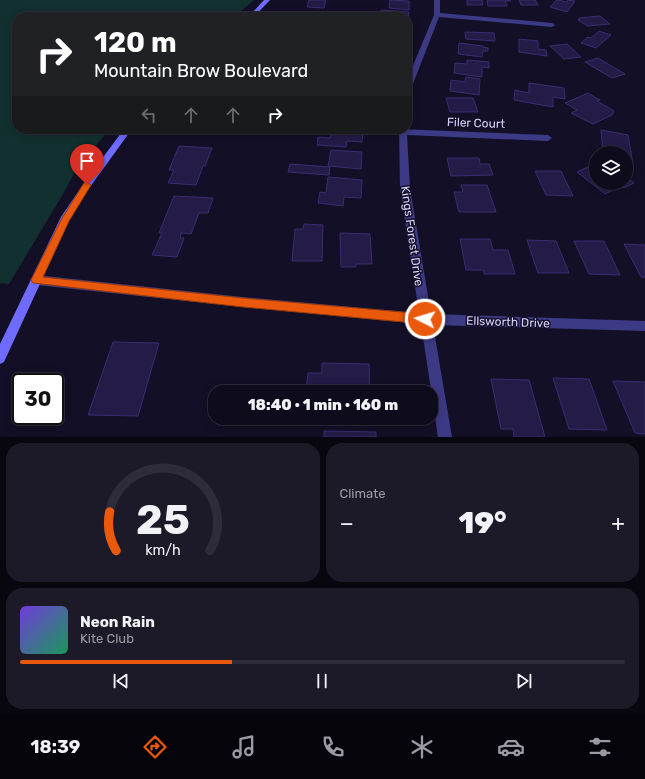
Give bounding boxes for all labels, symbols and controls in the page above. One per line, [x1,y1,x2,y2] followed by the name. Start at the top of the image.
[94,26,177,59] text: 120 m
[28,28,80,80] icon: right
[94,60,308,82] text: Mountain Brow Boulevard
[138,104,160,126] icon: left
[180,104,202,126] icon: ahead
[222,104,244,126] icon: ahead
[264,104,286,126] icon: right
[447,115,506,131] street label: Filer Court
[70,144,104,185] pin
[589,146,633,190] map controls
[589,146,633,190] button: layers
[76,150,98,172] icon: arrive
[398,185,426,287] street label: Kings Forest Drive
[404,298,446,340] position arrow
[466,314,550,330] street label: Ellsworth Drive
[12,373,64,425] speed limit sign: 30
[248,396,398,414] text: 18:40 · 1 min · 160 m
[340,486,386,501] text: Climate
[136,494,190,543] text: 25
[458,505,507,541] text: 19°
[340,510,354,537] text: −
[611,510,625,537] text: +
[145,541,181,558] text: km/h
[80,613,155,631] text: Neon Rain
[80,631,134,646] text: Kite Club
[110,670,132,692] icon: previous
[311,670,333,692] icon: pause
[513,670,535,692] icon: next
[141,733,169,761] icon: directions
[230,733,258,761] icon: music
[319,733,347,761] icon: phone
[408,733,436,761] icon: climate
[497,733,525,761] icon: car
[586,733,614,761] icon: filters
[31,736,80,758] text: 18:39

